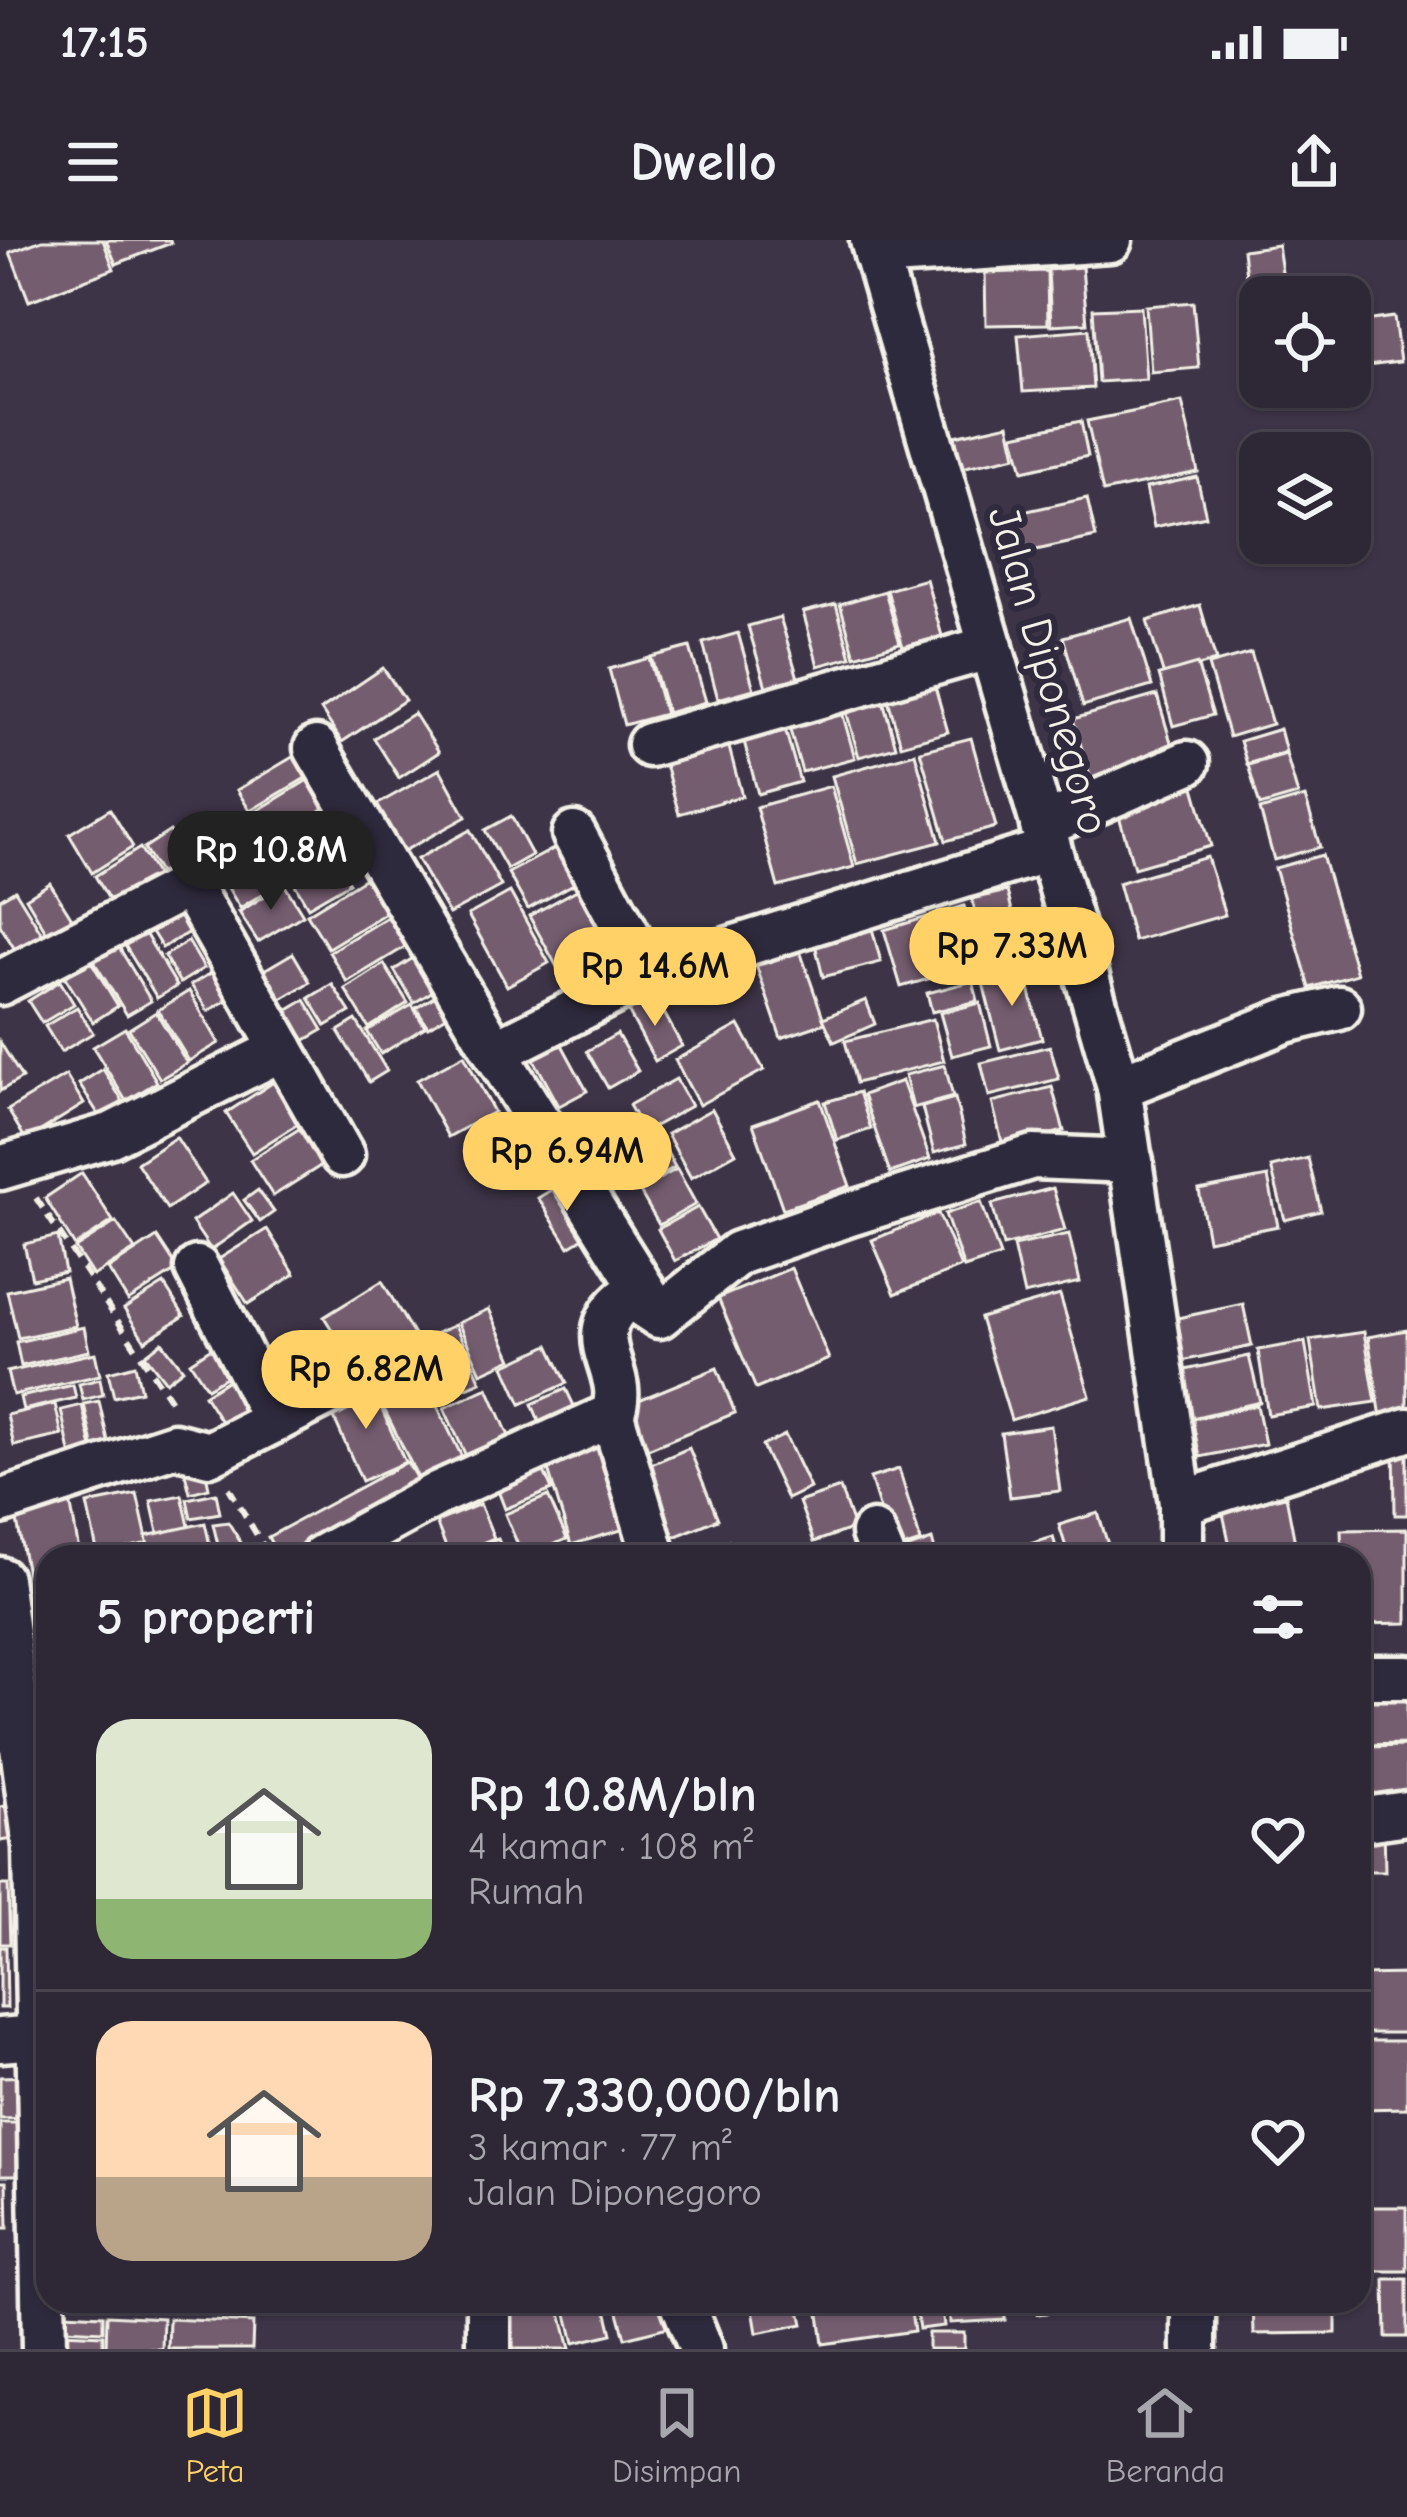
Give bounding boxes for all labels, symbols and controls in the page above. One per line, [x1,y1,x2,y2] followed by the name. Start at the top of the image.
[60,16,149,68] text: 17:15
[60,129,126,195] icon: menu
[1281,129,1347,195] icon: share
[630,131,777,194] text: Dwello
[1239,276,1371,564] map controls
[1239,276,1371,408] button: locate
[1239,432,1371,564] button: layers
[977,500,1121,840] street label: Jalan Diponegoro
[147,811,395,913] pin: Rp 10.8M
[194,827,348,872] text: Rp 10.8M
[888,907,1136,1009] pin: Rp 7.33M
[936,923,1088,968] text: Rp 7.33M
[531,927,779,1029] pin: Rp 14.6M
[580,943,730,988] text: Rp 14.6M
[443,1112,691,1214] pin: Rp 6.94M
[490,1128,644,1173] text: Rp 6.94M
[242,1330,490,1432] pin: Rp 6.82M
[288,1346,444,1391] text: Rp 6.82M
[1245,1584,1311,1650] icon: filters
[96,1588,315,1647] text: 5 properti
[468,1765,757,1824] text: Rp 10.8M/bln
[192,1767,336,1911] icon: home
[1245,1806,1311,1872] icon: heart
[468,1824,753,1869] text: 4 kamar · 108 m²
[468,1869,584,1914] text: Rumah
[468,2066,841,2125] text: Rp 7,330,000/bln
[192,2069,336,2213] icon: home
[1245,2108,1311,2174] icon: heart
[468,2125,732,2170] text: 3 kamar · 77 m²
[468,2170,762,2215] text: Jalan Diponegoro
[182,2380,248,2490] tab: Peta
[612,2380,742,2490] tab: Disimpan
[1106,2380,1225,2490] tab: Beranda

